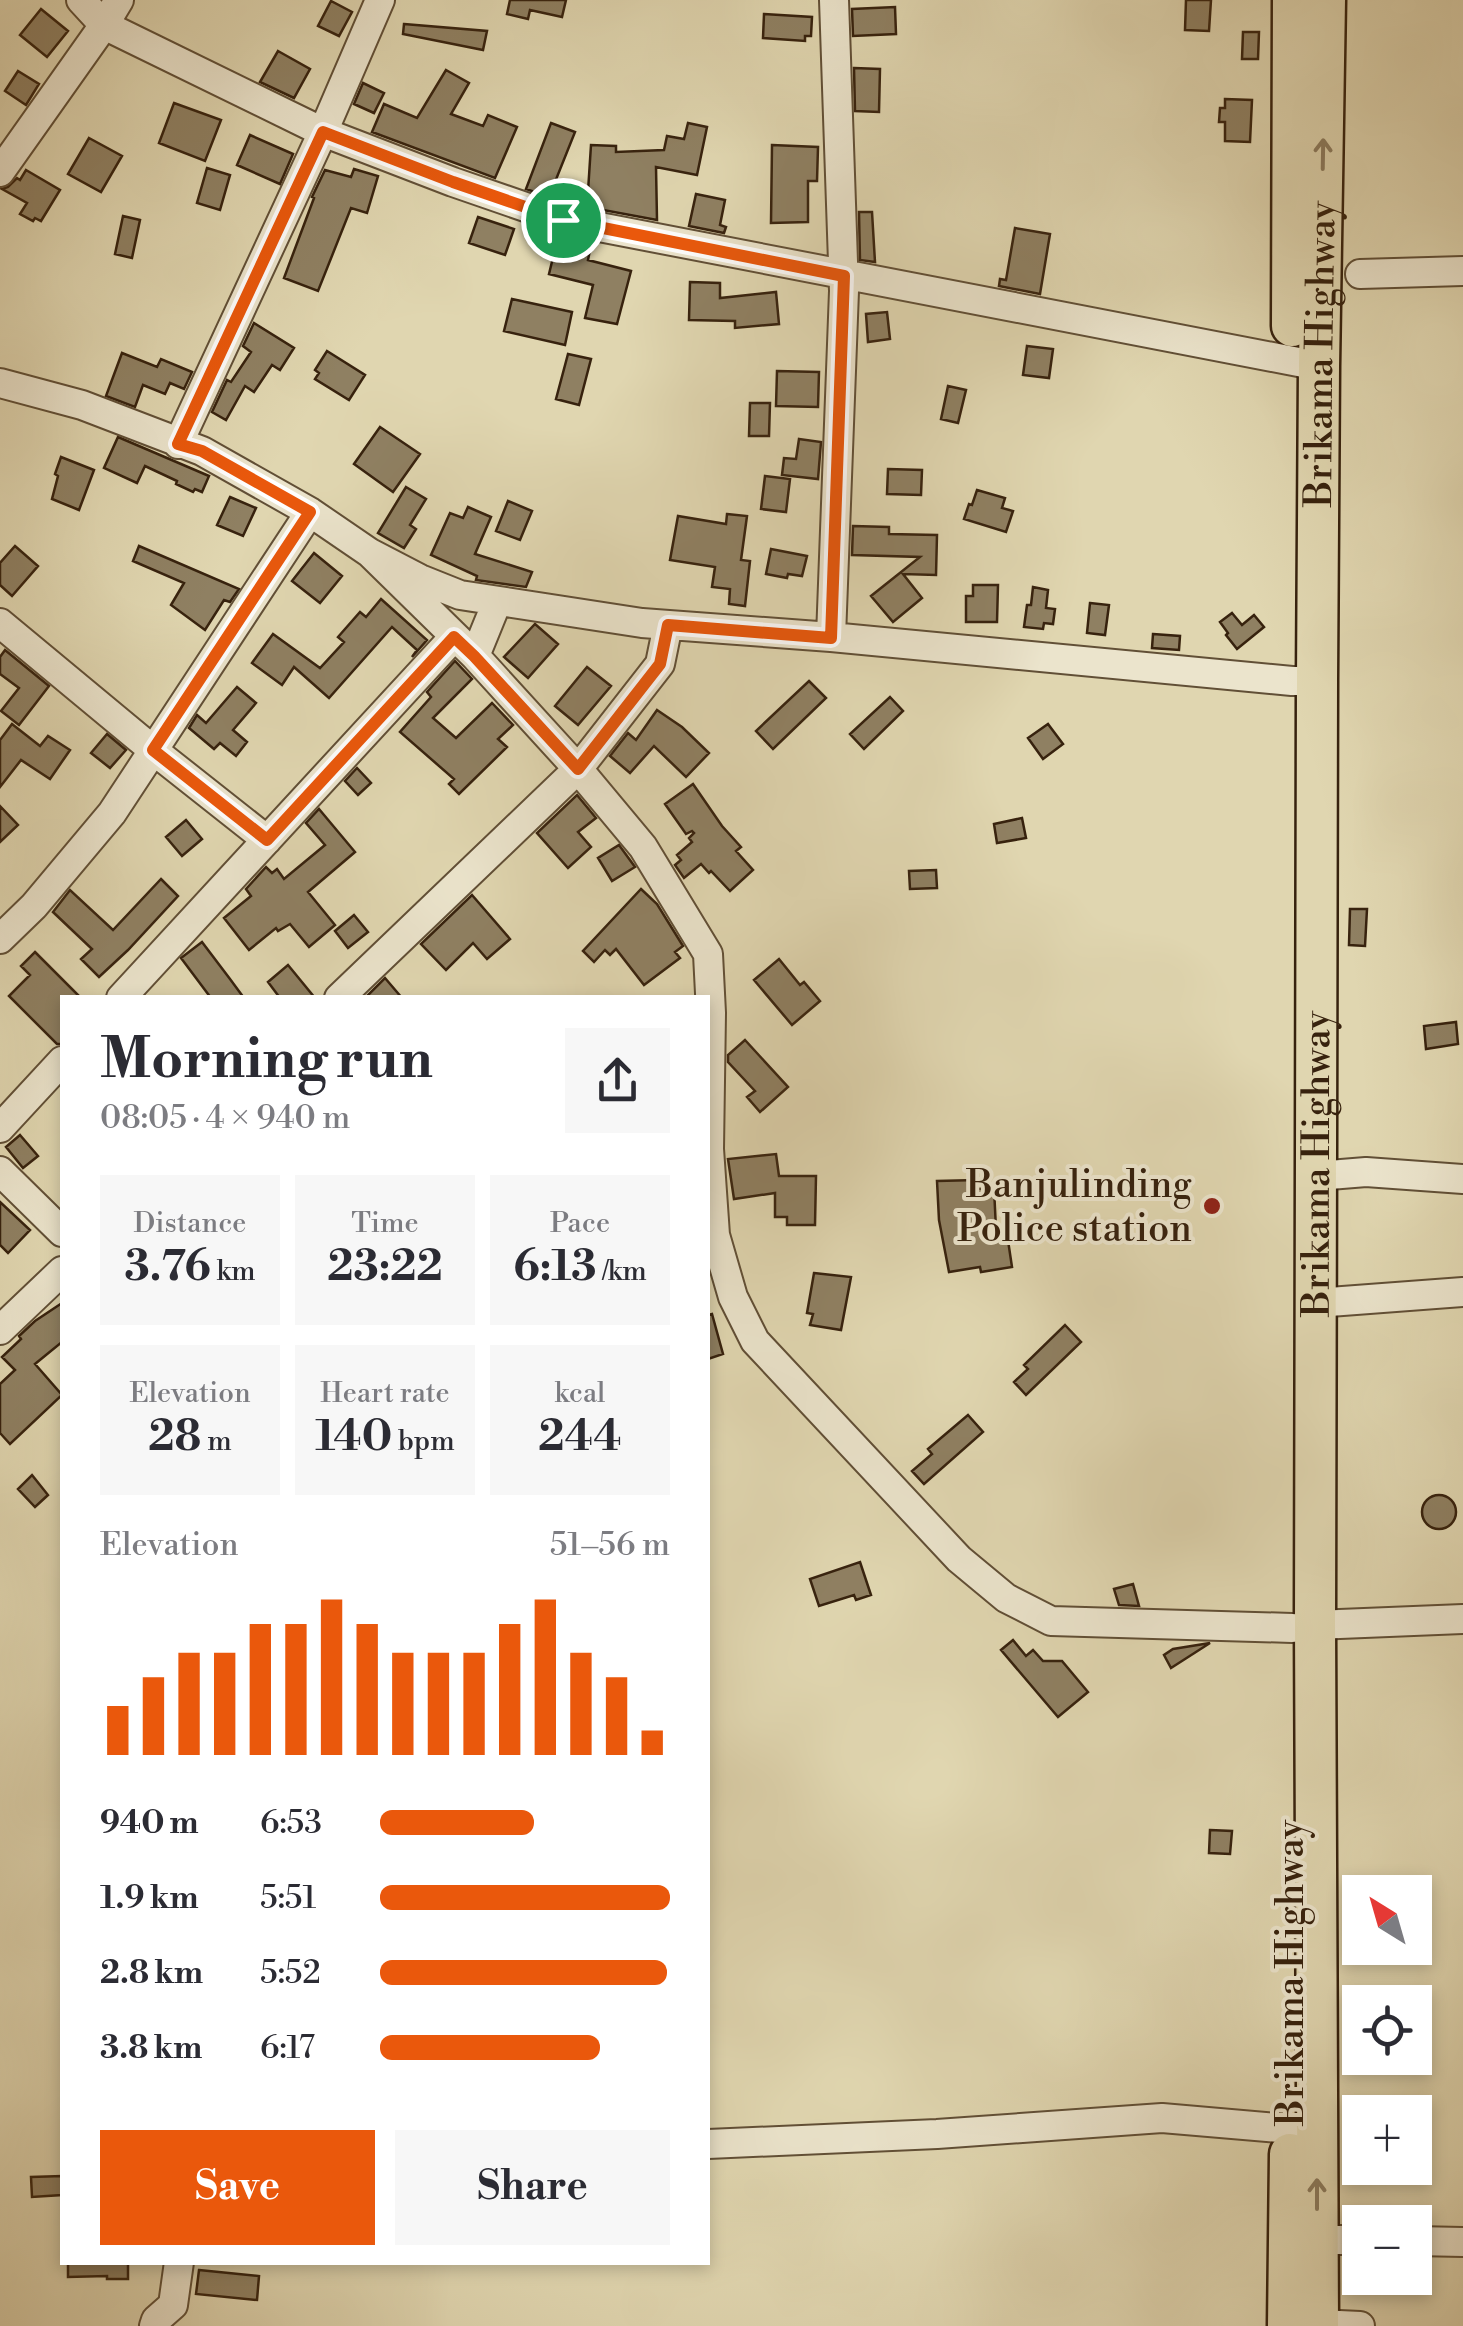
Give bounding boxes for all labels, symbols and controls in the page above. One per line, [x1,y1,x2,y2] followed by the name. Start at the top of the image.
[1313,138,1332,170] one-way arrow
[521,178,606,263] pin
[536,193,591,248] icon: arrive
[1296,200,1347,508] street label: Brikama Highway
[1294,1010,1341,1318] street label: Brikama Highway
[100,1026,433,1095] text: Morning run
[565,1028,670,1133] button: share
[100,1098,350,1138] text: 08:05 · 4 × 940 m
[957,1162,1192,1253] place label: Banjulinding Police station
[1201,1195,1223,1217] marker: Banjulinding Police station
[134,1206,246,1241] text: Distance
[351,1206,419,1241] text: Time
[550,1206,610,1241] text: Pace
[124,1241,211,1294] text: 3.76
[327,1241,443,1294] text: 23:22
[513,1241,597,1294] text: 6:13
[211,1254,256,1289] text: km
[597,1254,647,1289] text: /km
[129,1376,251,1411] text: Elevation
[320,1376,450,1411] text: Heart rate
[555,1376,605,1411] text: kcal
[148,1411,201,1464] text: 28
[315,1411,392,1464] text: 140
[538,1411,622,1464] text: 244
[201,1424,232,1459] text: m
[392,1424,455,1459] text: bpm
[100,1525,239,1565] text: Elevation
[550,1525,670,1565] text: 51–56 m
[100,1803,199,1843] text: 940 m
[260,1803,322,1843] text: 6:53
[1268,1819,1315,2127] street label: Brikama Highway
[1342,1875,1432,1965] north arrow
[1342,1875,1432,2295] map controls
[100,1878,199,1918] text: 1.9 km
[260,1878,316,1918] text: 5:51
[100,1953,203,1993] text: 2.8 km
[260,1953,321,1993] text: 5:52
[1342,1985,1432,2075] button: locate
[100,2028,202,2068] text: 3.8 km
[260,2028,315,2068] text: 6:17
[1342,2095,1432,2185] button: +
[100,2130,375,2245] button: Save
[395,2130,670,2245] button: Share
[1308,2178,1326,2210] one-way arrow
[1342,2205,1432,2295] button: −

